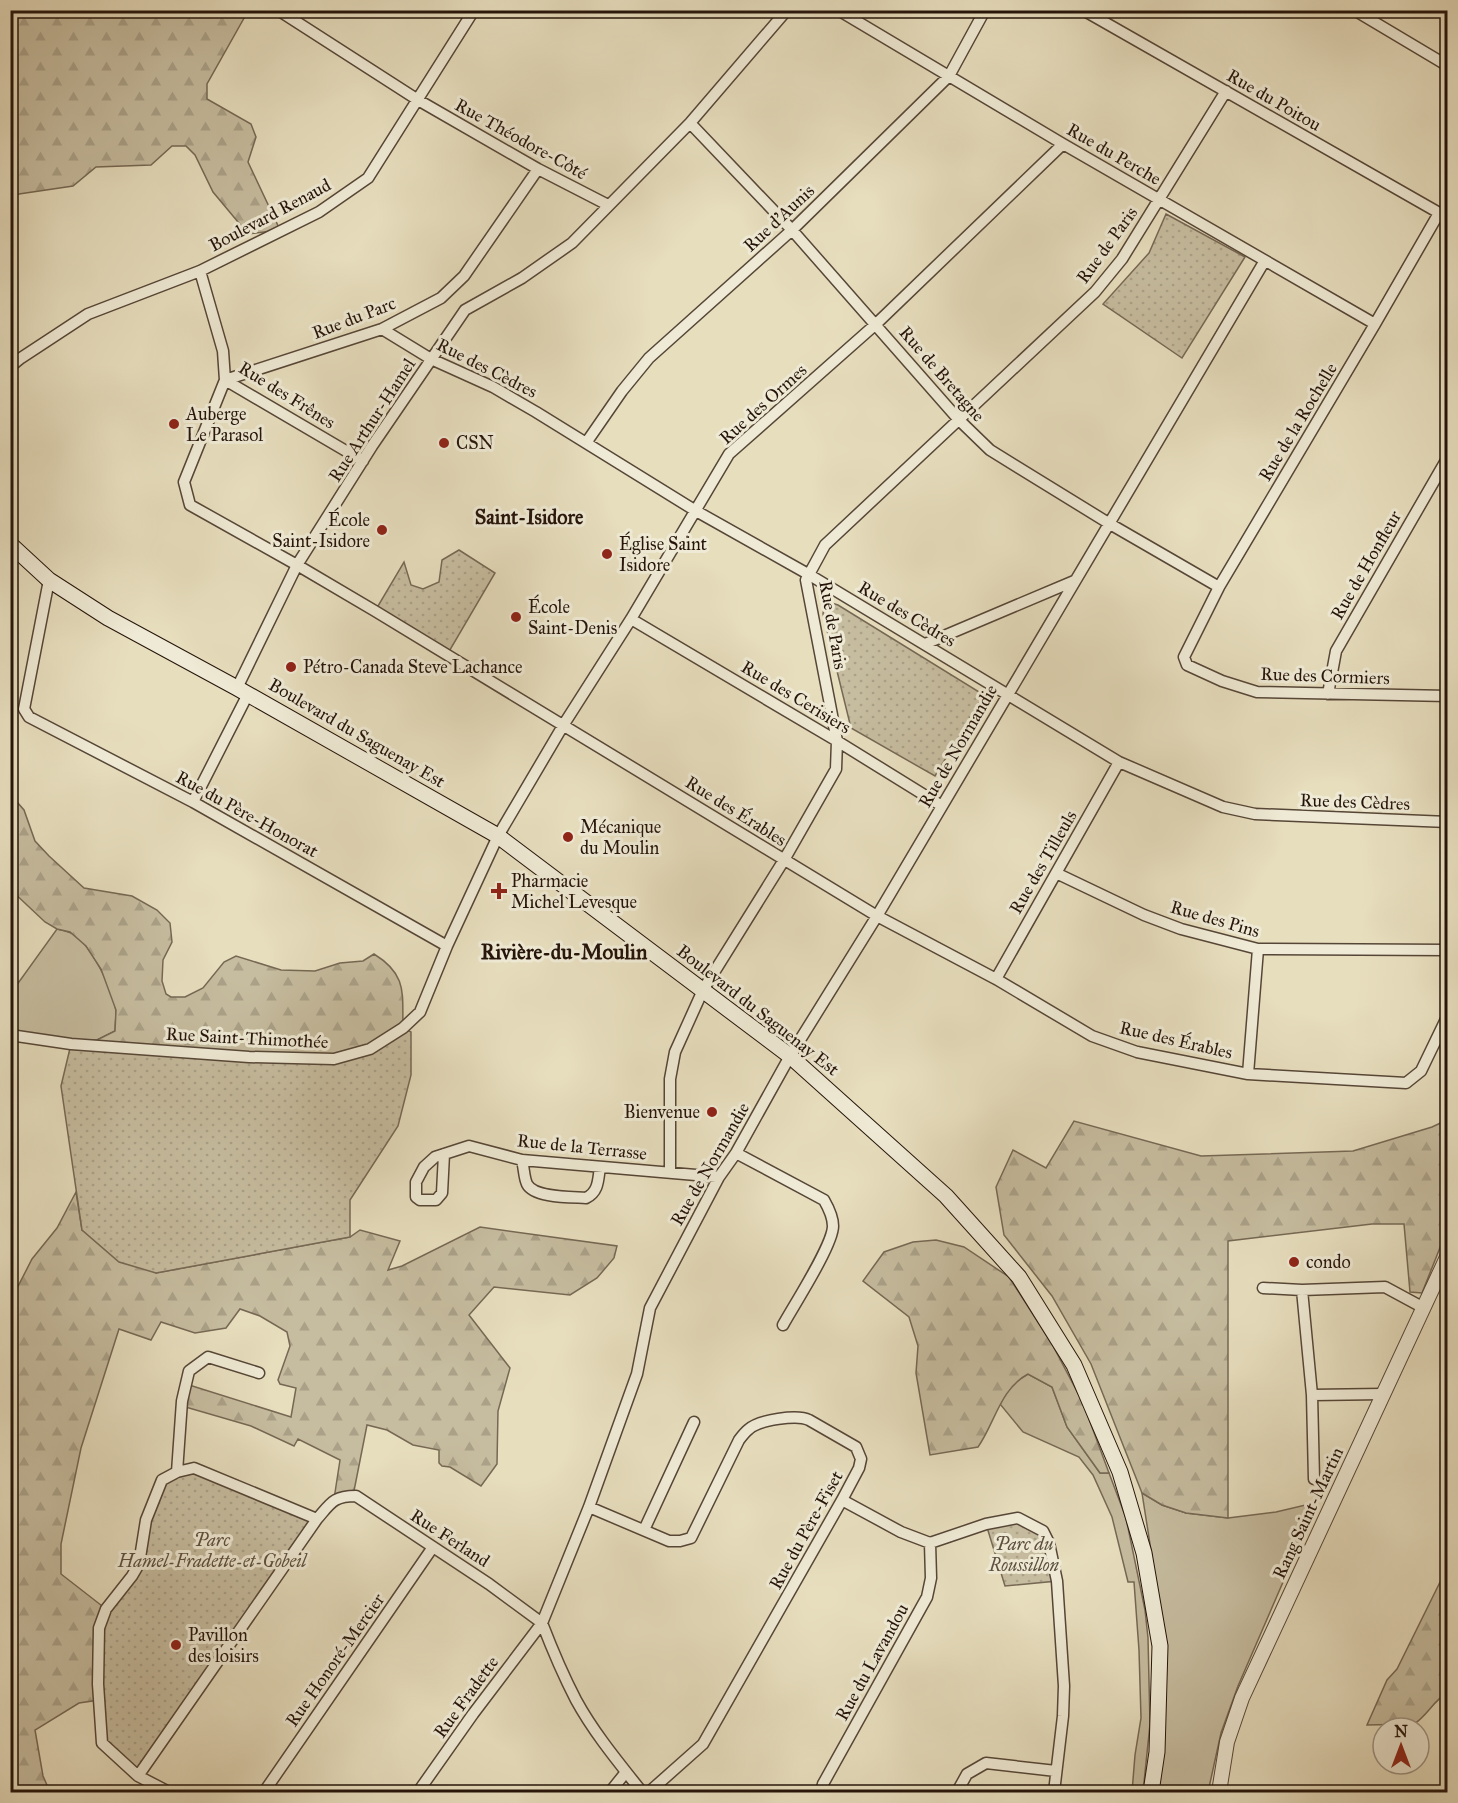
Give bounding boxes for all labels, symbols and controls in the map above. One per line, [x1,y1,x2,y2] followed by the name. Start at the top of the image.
[1223,64,1325,136] street label: Rue du Poitou
[451,94,591,185] street label: Rue Théodore-Côté
[1063,118,1165,190] street label: Rue du Perche
[205,174,335,256] street label: Boulevard Renaud
[739,180,819,256] street label: Rue d'Aunis
[1072,202,1142,288] street label: Rue de Paris
[309,292,399,344] street label: Rue du Parc
[894,322,989,427] street label: Rue de Bretagne
[433,333,541,403] street label: Rue des Cèdres
[324,354,420,486] street label: Rue Arthur-Hamel
[235,357,339,433] street label: Rue des Frênes
[715,359,811,449] street label: Rue des Ormes
[1254,359,1342,485] street label: Rue de la Rochelle
[185,403,263,446] place label: Auberge Le Parasol
[167,417,181,431] marker: Auberge Le Parasol
[456,432,494,454] place label: CSN
[437,436,451,450] marker: CSN
[475,505,584,529] district label: Saint-Isidore
[1326,506,1406,623] street label: Rue de Honfleur
[272,507,370,552] place label: École Saint-Isidore
[375,523,389,537] marker: École Saint-Isidore
[619,531,708,576] place label: Église Saint Isidore
[600,547,614,561] marker: Église Saint Isidore
[854,576,960,652] street label: Rue des Cèdres
[814,579,852,671] street label: Rue de Paris
[528,594,617,639] place label: École Saint-Denis
[509,610,523,624] marker: École Saint-Denis
[303,656,523,678] place label: Pétro-Canada Steve Lachance
[737,656,855,738] street label: Rue des Cerisiers
[284,660,298,674] marker: Pétro-Canada Steve Lachance
[1260,663,1390,689] street label: Rue des Cormiers
[264,673,450,794] street label: Boulevard du Saguenay Est
[914,680,1002,812] street label: Rue de Normandie
[172,766,323,863] street label: Rue du Père-Honorat
[681,769,792,851] street label: Rue des Érables
[1300,789,1410,815] street label: Rue des Cèdres
[1004,806,1082,918] street label: Rue des Tilleuls
[580,816,661,859] place label: Mécanique du Moulin
[561,830,575,844] marker: Mécanique du Moulin
[511,870,637,914] place label: Pharmacie Michel Levesque
[492,884,506,898] marker: Pharmacie Michel Levesque
[1168,896,1262,942] street label: Rue des Pins
[481,939,648,965] district label: Rivière-du-Moulin
[672,940,844,1081] street label: Boulevard du Saguenay Est
[1117,1014,1235,1064] street label: Rue des Érables
[165,1023,329,1053] street label: Rue Saint-Thimothée
[666,1098,754,1230] street label: Rue de Normandie
[624,1101,700,1123] place label: Bienvenue
[705,1105,719,1119] marker: Bienvenue
[516,1129,648,1165] street label: Rue de la Terrasse
[1306,1251,1351,1273] place label: condo
[1287,1255,1301,1269] marker: condo
[1268,1444,1349,1583] street label: Rang Saint-Martin
[764,1466,848,1593] street label: Rue du Père-Fiset
[406,1504,494,1572] street label: Rue Ferland
[117,1529,308,1572] park label: Parc Hamel-Fradette-et-Gobeil
[988,1533,1060,1576] park label: Parc du Roussillon
[281,1589,389,1731] street label: Rue Honoré-Mercier
[831,1599,913,1724] street label: Rue du Lavandou
[188,1624,259,1667] place label: Pavillon des loisirs
[169,1638,183,1652] marker: Pavillon des loisirs
[429,1652,503,1742] street label: Rue Fradette
[1371,1716,1431,1776] north arrow
[1394,1722,1408,1741] text: N

